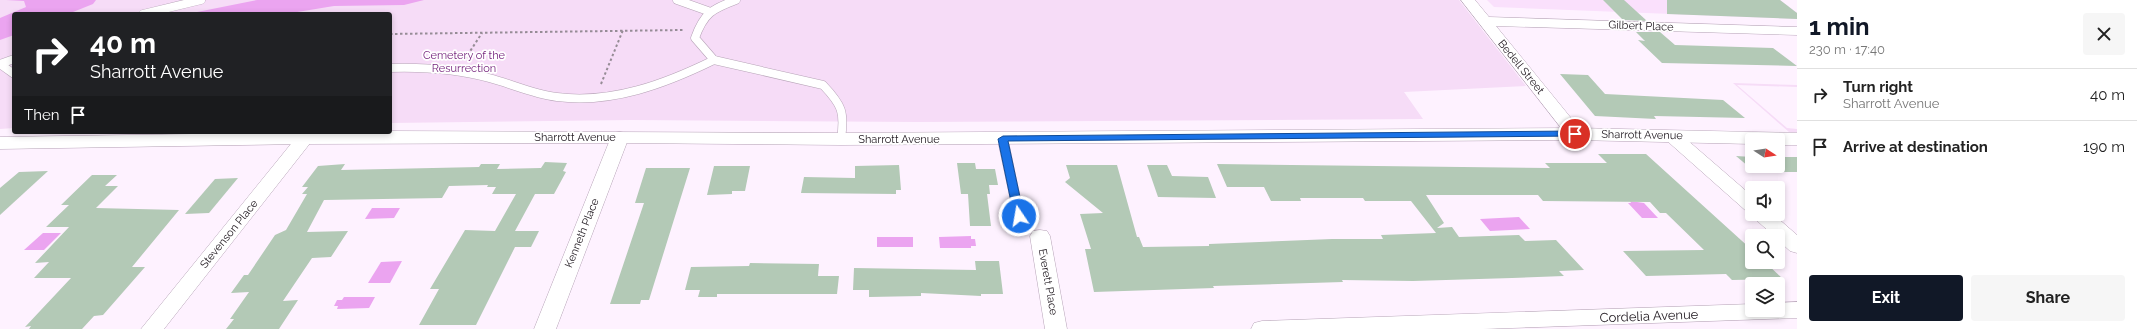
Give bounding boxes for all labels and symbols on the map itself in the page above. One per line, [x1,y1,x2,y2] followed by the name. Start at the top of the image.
[1608,18,1674,34] street label: Gilbert Place
[1495,37,1547,97] street label: Bedell Street
[423,49,506,75] park label: Cemetery of the Resurrection
[1558,117,1592,151] pin
[1601,128,1683,142] street label: Sharrott Avenue
[534,131,616,144] street label: Sharrott Avenue
[858,133,940,146] street label: Sharrott Avenue
[1745,133,1785,173] north arrow
[998,195,1040,237] position arrow
[562,196,602,270] street label: Kenneth Place
[197,197,261,271] street label: Stevenson Place
[1036,248,1060,317] street label: Everett Place
[1599,307,1699,325] street label: Cordelia Avenue

